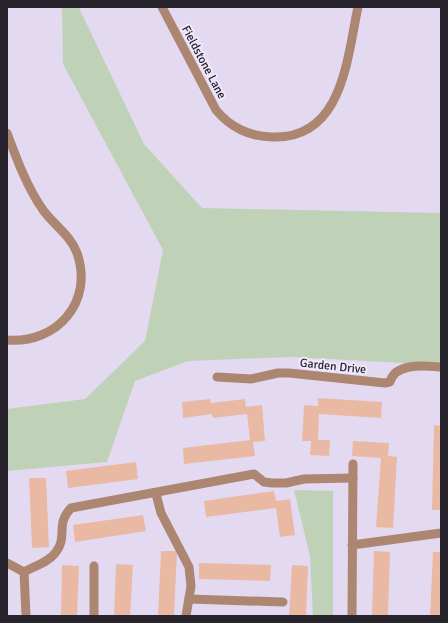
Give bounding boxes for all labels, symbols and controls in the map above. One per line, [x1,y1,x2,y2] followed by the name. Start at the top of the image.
[178,23,229,101] street label: Fieldstone Lane
[299,356,367,377] street label: Garden Drive

